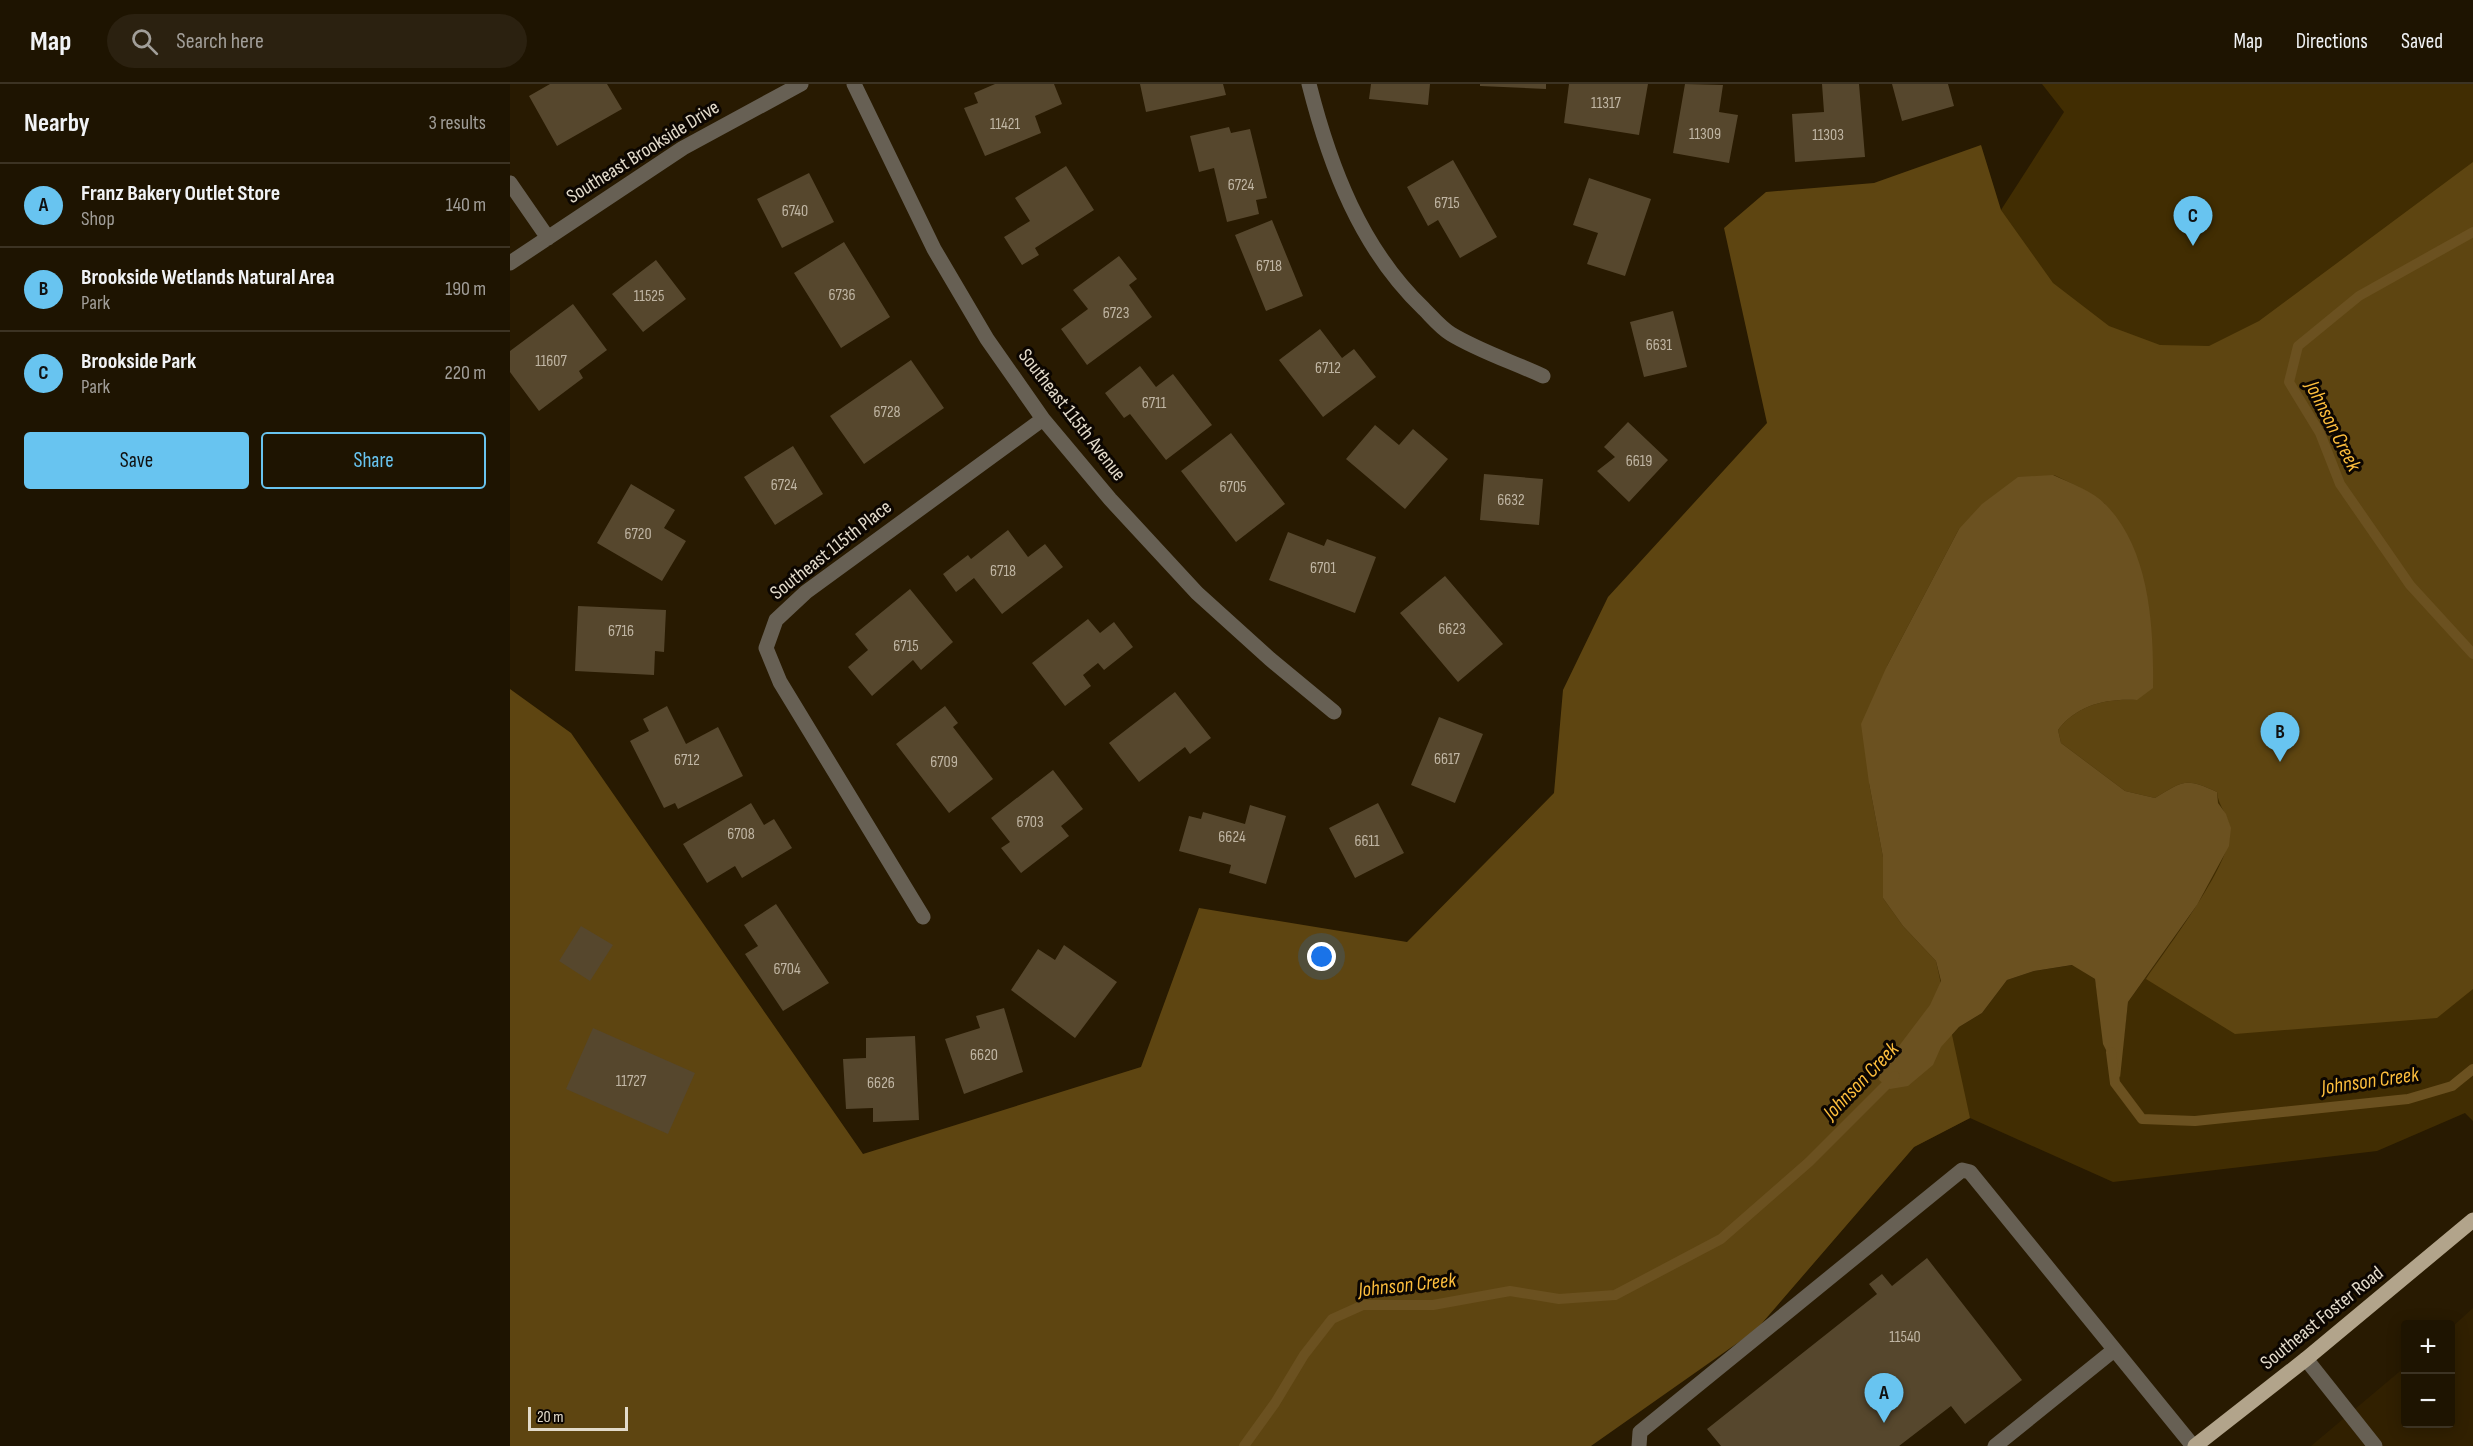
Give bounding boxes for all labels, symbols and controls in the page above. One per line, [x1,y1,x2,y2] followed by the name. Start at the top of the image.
[107,14,527,68] search box
[30,25,71,58] text: Map
[128,25,161,58] icon: search
[176,28,264,55] text: Search here
[2233,29,2263,54] text: Map
[2296,29,2368,54] text: Directions
[2401,29,2443,54] text: Saved
[1591,94,1622,113] house number: 11317
[562,95,724,209] street label: Southeast Brookside Drive
[24,108,90,139] text: Nearby
[429,111,486,135] text: 3 results
[990,115,1020,134] house number: 11421
[1689,125,1721,144] house number: 11309
[1812,126,1844,145] house number: 11303
[1228,176,1255,195] house number: 6724
[81,180,280,207] text: Franz Bakery Outlet Store
[39,193,48,217] text: A
[446,193,486,217] text: 140 m
[1434,194,1460,213] house number: 6715
[2174,196,2212,246] pin: C
[782,202,808,221] house number: 6740
[81,207,115,231] text: Shop
[1256,257,1282,276] house number: 6718
[81,264,335,291] text: Brookside Wetlands Natural Area
[39,277,48,301] text: B
[445,277,486,301] text: 190 m
[828,286,856,305] house number: 6736
[634,287,664,306] house number: 11525
[81,291,110,315] text: Park
[1103,304,1129,323] house number: 6723
[1646,336,1673,355] house number: 6631
[1013,344,1131,486] street label: Southeast 115th Avenue
[81,348,196,375] text: Brookside Park
[535,352,567,371] house number: 11607
[1315,359,1341,378] house number: 6712
[38,361,49,385] text: C
[445,361,486,385] text: 220 m
[81,375,110,399] text: Park
[2299,375,2367,476] water label: Johnson Creek
[1142,394,1167,413] house number: 6711
[874,403,901,422] house number: 6728
[24,432,249,489] button: Save
[261,432,486,489] button: Share
[1626,452,1652,471] house number: 6619
[771,476,798,495] house number: 6724
[1220,478,1246,497] house number: 6705
[1497,491,1525,510] house number: 6632
[765,495,897,605] street label: Southeast 115th Place
[624,525,652,544] house number: 6720
[1310,559,1336,578] house number: 6701
[990,562,1016,581] house number: 6718
[1438,620,1466,639] house number: 6623
[608,622,634,641] house number: 6716
[893,637,919,656] house number: 6715
[2260,712,2300,762] pin: B
[1434,750,1461,769] house number: 6617
[674,751,700,770] house number: 6712
[930,753,958,772] house number: 6709
[1016,813,1044,832] house number: 6703
[727,825,755,844] house number: 6708
[1218,828,1246,847] house number: 6624
[1354,832,1380,851] house number: 6611
[1307,942,1336,971] your location
[773,960,801,979] house number: 6704
[1817,1036,1905,1126] water label: Johnson Creek
[970,1046,998,1065] house number: 6620
[2318,1062,2421,1100] water label: Johnson Creek
[616,1072,647,1091] house number: 11727
[867,1074,895,1093] house number: 6626
[2256,1261,2388,1375] street label: Southeast Foster Road
[1355,1267,1458,1303] water label: Johnson Creek
[2401,1320,2455,1428] map controls
[2401,1320,2455,1374] button: +
[1889,1328,1921,1347] house number: 11540
[1864,1374,1904,1423] pin: A
[2401,1374,2455,1428] button: −
[528,1404,628,1432] scale bar
[537,1408,564,1427] text: 20 m

